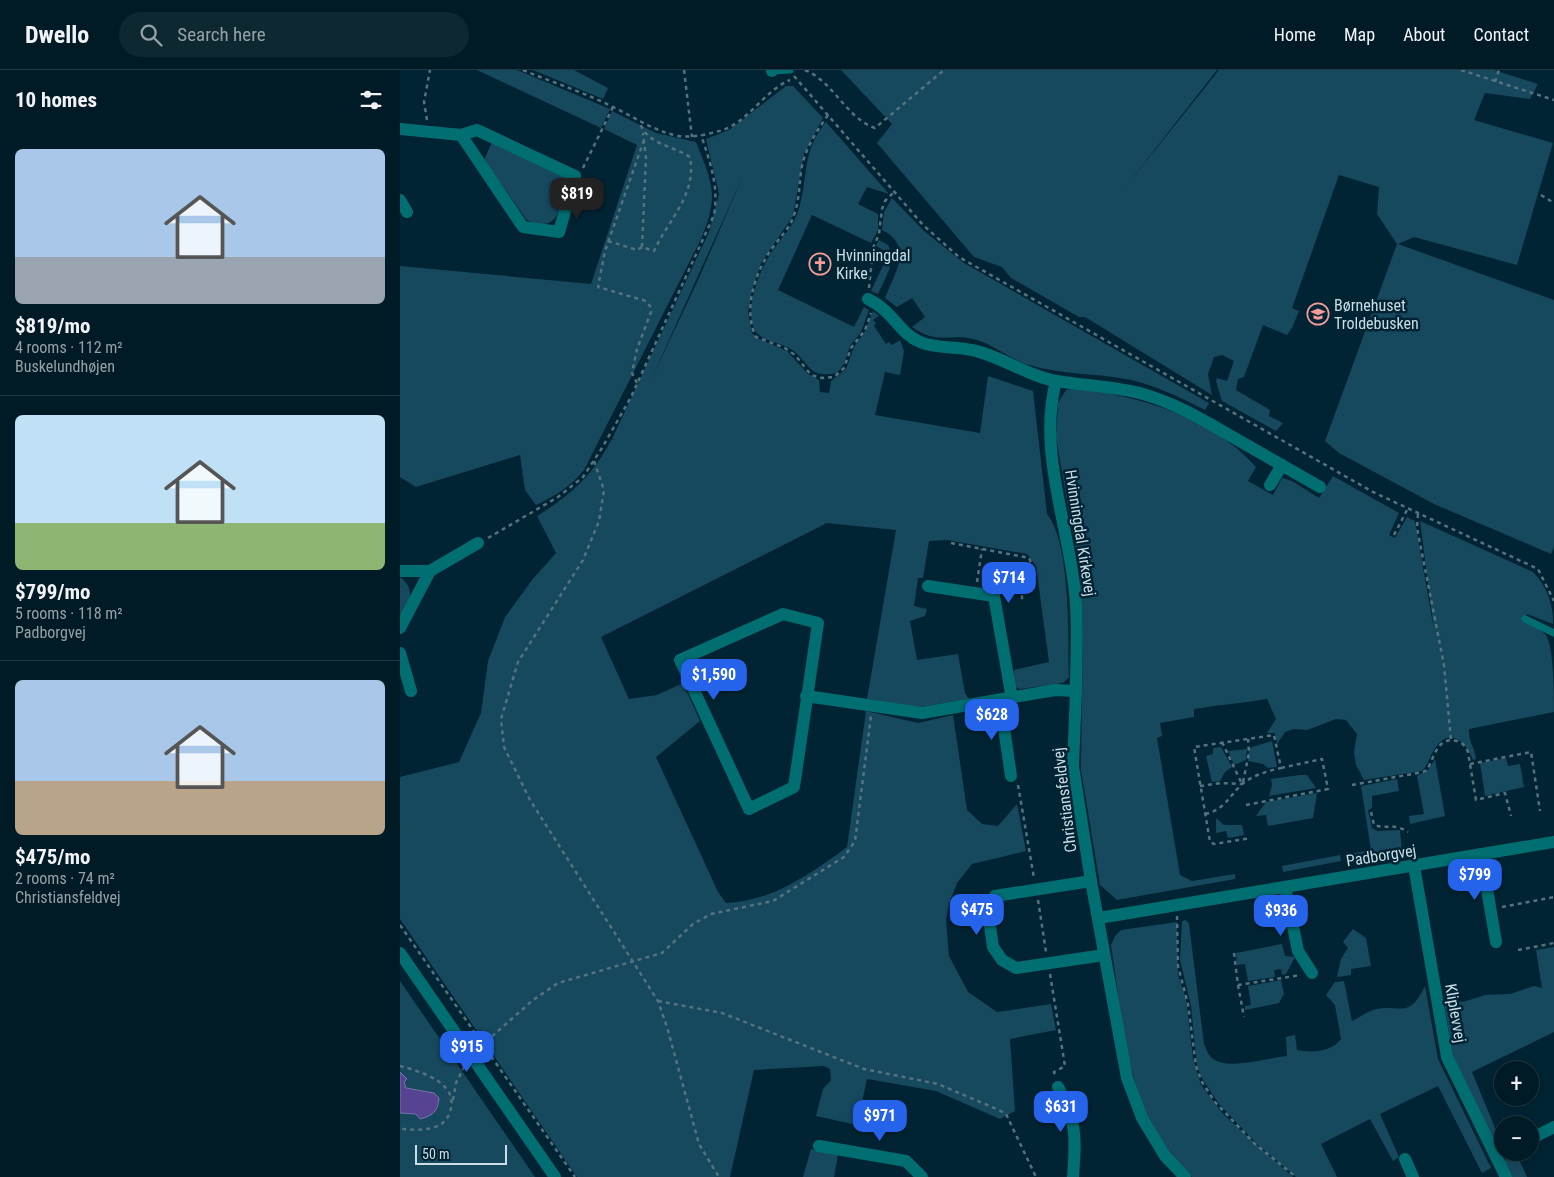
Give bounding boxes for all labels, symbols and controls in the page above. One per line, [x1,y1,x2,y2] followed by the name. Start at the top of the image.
[119,12,469,57] search box
[25,21,89,49] text: Dwello
[137,21,165,49] icon: search
[177,23,266,46] text: Search here
[1274,24,1316,45] text: Home
[1344,24,1375,45] text: Map
[1403,24,1445,45] text: About
[1473,24,1529,45] text: Contact
[357,86,385,114] icon: filters
[15,88,97,112] text: 10 homes
[547,178,607,220] pin: $819
[155,182,245,272] icon: home
[561,184,593,203] text: $819
[836,246,911,283] place label: Hvinningdal Kirke
[808,252,832,276] church icon: Hvinningdal Kirke
[1334,296,1419,333] place label: Børnehuset Troldebusken
[1306,302,1330,326] school or university icon: Børnehuset Troldebusken
[15,314,90,338] text: $819/mo
[15,338,123,357] text: 4 rooms · 112 m²
[15,357,115,376] text: Buskelundhøjen
[155,447,245,537] icon: home
[1061,469,1100,598] street label: Hvinningdal Kirkevej
[979,562,1039,604] pin: $714
[993,568,1025,587] text: $714
[15,580,90,604] text: $799/mo
[15,604,123,623] text: 5 rooms · 118 m²
[15,623,86,642] text: Padborgvej
[673,658,755,701] pin: $1,590
[692,665,736,684] text: $1,590
[962,698,1022,741] pin: $628
[976,705,1008,724] text: $628
[155,712,245,802] icon: home
[1049,746,1080,853] street label: Christiansfeldvej
[1345,841,1418,870] street label: Padborgvej
[15,845,90,869] text: $475/mo
[1445,858,1505,901] pin: $799
[1459,865,1491,884] text: $799
[15,869,115,888] text: 2 rooms · 74 m²
[15,888,121,907] text: Christiansfeldvej
[947,894,1007,936] pin: $475
[1251,894,1311,937] pin: $936
[961,900,993,919] text: $475
[1265,901,1297,920] text: $936
[1441,982,1470,1044] street label: Kliplevvej
[437,1030,497,1073] pin: $915
[451,1037,483,1056] text: $915
[1494,1061,1539,1161] map controls
[1494,1061,1539,1106] button: +
[1031,1090,1091,1133] pin: $631
[1045,1097,1077,1116] text: $631
[850,1100,910,1142] pin: $971
[864,1106,896,1125] text: $971
[1494,1116,1539,1161] button: −
[415,1142,508,1165] scale bar
[422,1146,450,1162] text: 50 m

